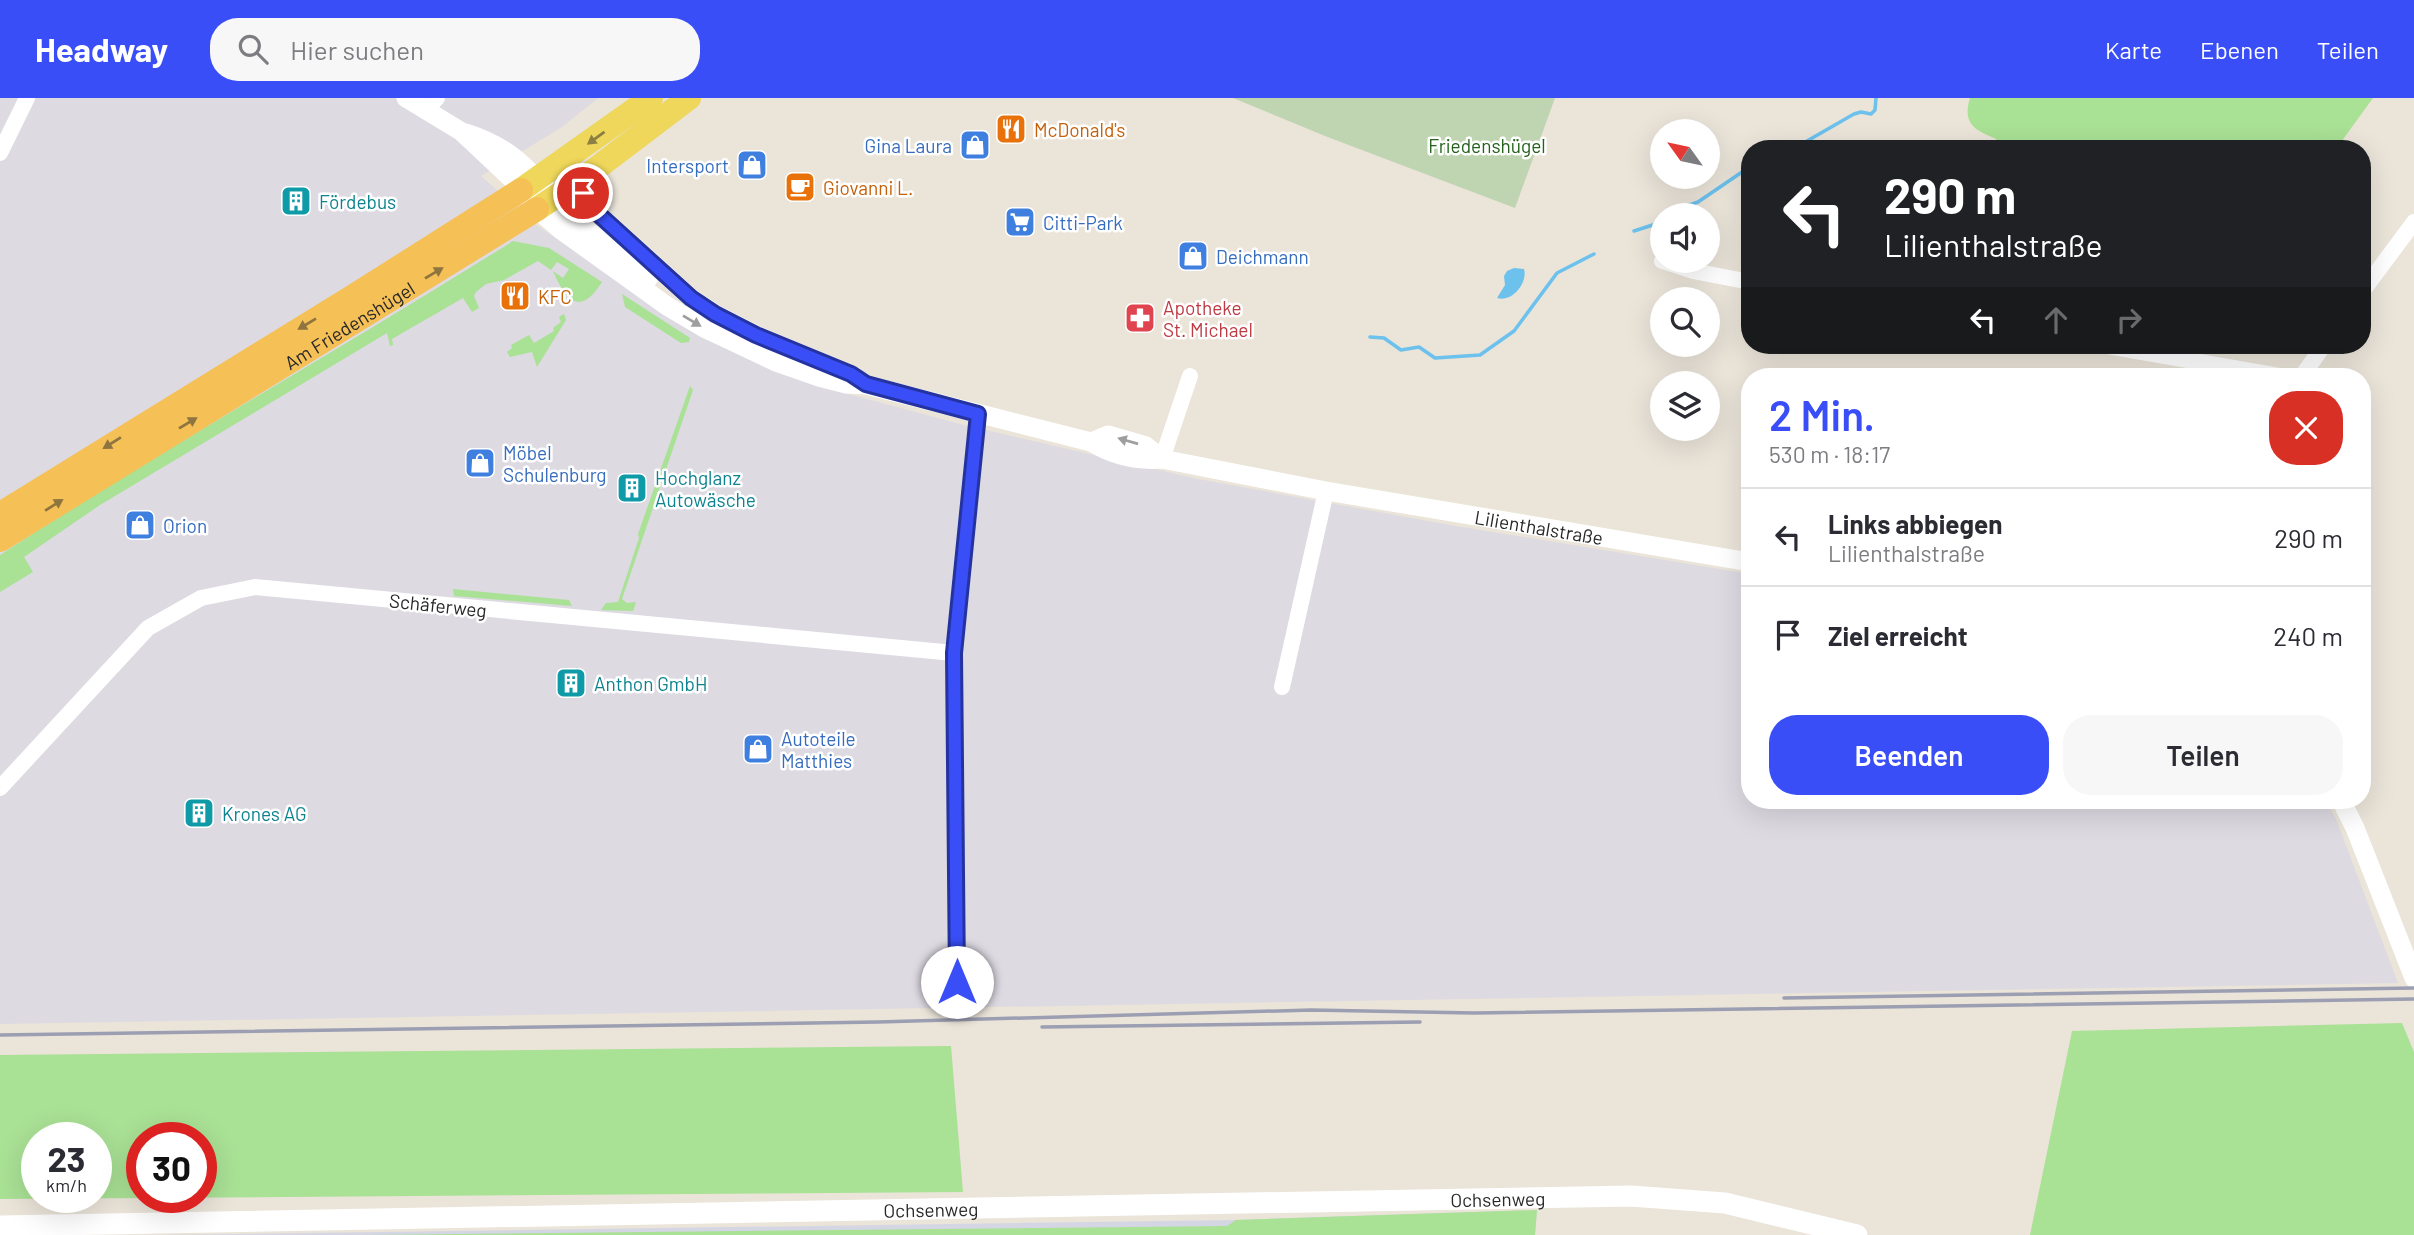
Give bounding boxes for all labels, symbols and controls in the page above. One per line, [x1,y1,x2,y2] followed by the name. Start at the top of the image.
[210,18,700,81] search box
[35,29,168,69] text: Headway
[234,30,272,68] icon: search
[290,34,424,65] text: Hier suchen
[2105,35,2162,64] text: Karte
[2200,35,2279,64] text: Ebenen
[2317,35,2379,64] text: Teilen
[994,112,1028,146] restaurant icon: McDonald's
[1034,118,1125,141] place label: McDonald's
[1650,119,1720,189] north arrow
[1650,119,1720,441] map controls
[958,128,992,162] shop icon: Gina Laura
[587,131,605,145] one-way arrow
[864,134,952,157] place label: Gina Laura
[1428,134,1546,157] park label: Friedenshügel
[735,148,769,182] shop icon: Intersport
[646,154,729,177] place label: Intersport
[553,163,613,223] pin
[1884,165,2016,224] text: 290 m
[1769,168,1860,259] icon: left
[783,170,817,204] cafe icon: Giovanni L.
[564,174,602,212] icon: arrive
[823,176,913,199] place label: Giovanni L.
[279,184,313,218] building icon: Fördebus
[319,190,396,213] place label: Fördebus
[1650,203,1720,273] button: sound
[1003,205,1037,239] supermarket icon: Citti-Park
[1043,211,1123,234] place label: Citti-Park
[1884,225,2103,263] text: Lilienthalstraße
[1176,239,1210,273] shop icon: Deichmann
[1216,245,1309,268] place label: Deichmann
[424,266,443,279] one-way arrow
[280,276,418,374] street label: Am Friedenshügel
[498,279,532,313] restaurant icon: KFC
[538,285,572,308] place label: KFC
[1650,287,1720,357] button: search
[1163,296,1253,341] place label: Apotheke St. Michael
[1123,301,1157,335] pharmacy icon: Apotheke St. Michael
[1964,301,2002,339] icon: left
[2037,301,2075,339] icon: ahead
[2110,301,2148,339] icon: right
[682,314,701,327] one-way arrow
[297,318,316,331] one-way arrow
[1650,371,1720,441] button: layers
[1769,389,1875,439] text: 2 Min.
[2269,391,2343,465] button: close
[179,416,198,429] one-way arrow
[1117,435,1138,445] one-way arrow
[103,436,122,449] one-way arrow
[1769,440,1890,468] text: 530 m · 18:17
[503,441,607,486] place label: Möbel Schulenburg
[463,446,497,480] shop icon: Möbel Schulenburg
[655,466,756,511] place label: Hochglanz Autowäsche
[615,471,649,505] building icon: Hochglanz Autowäsche
[45,499,64,512] one-way arrow
[1473,505,1605,549] street label: Lilienthalstraße
[123,508,157,542] shop icon: Orion
[1828,508,2002,539] text: Links abbiegen
[163,514,207,537] place label: Orion
[1769,518,1807,556] icon: left
[2274,522,2343,553] text: 290 m
[1828,539,1985,567] text: Lilienthalstraße
[388,588,488,622] street label: Schäferweg
[1769,616,1807,654] icon: arrive
[1828,620,1968,651] text: Ziel erreicht
[2273,620,2343,651] text: 240 m
[554,666,588,700] building icon: Anthon GmbH
[594,672,707,695] place label: Anthon GmbH
[1769,715,2049,795] button: Beenden
[2063,715,2343,795] button: Teilen
[781,727,856,772] place label: Autoteile Matthies
[741,732,775,766] shop icon: Autoteile Matthies
[182,796,216,830] building icon: Krones AG
[222,802,307,825] place label: Krones AG
[920,945,994,1019] position arrow
[126,1122,217,1213] speed limit sign: 30
[47,1137,86,1179] text: 23
[46,1174,87,1196] text: km/h
[1450,1186,1545,1211] street label: Ochsenweg
[883,1197,979,1221] street label: Ochsenweg

